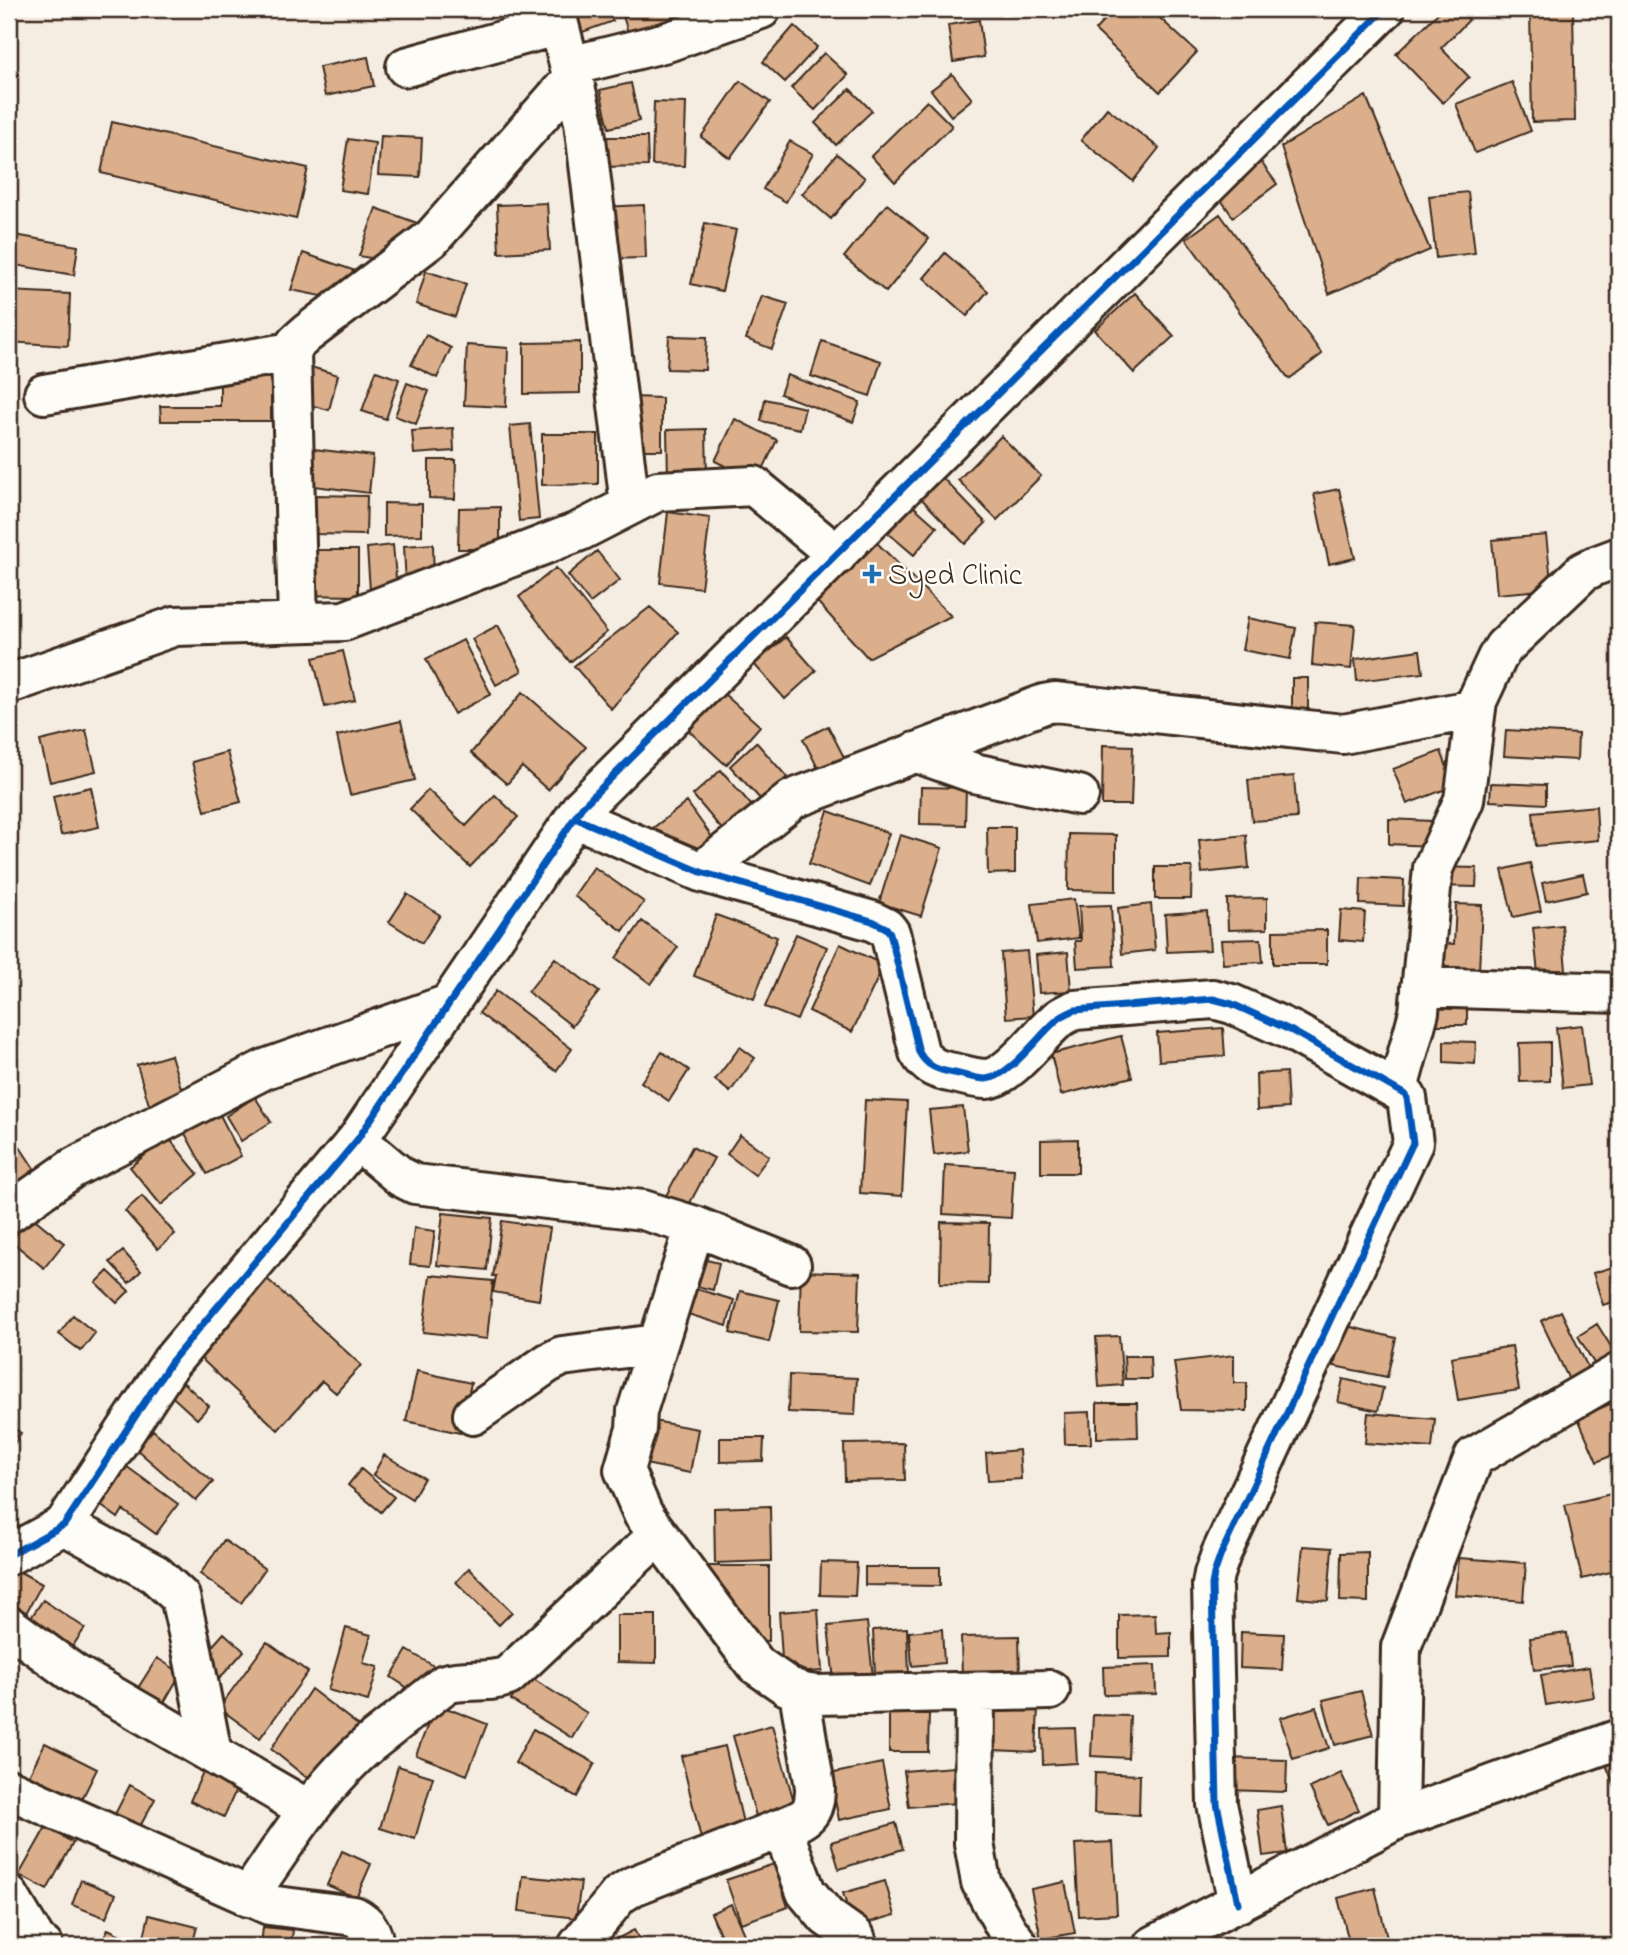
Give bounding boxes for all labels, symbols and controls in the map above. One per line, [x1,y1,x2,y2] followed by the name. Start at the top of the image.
[888,555,1023,599] place label: Syed Clinic
[862,564,882,584] marker: Syed Clinic

